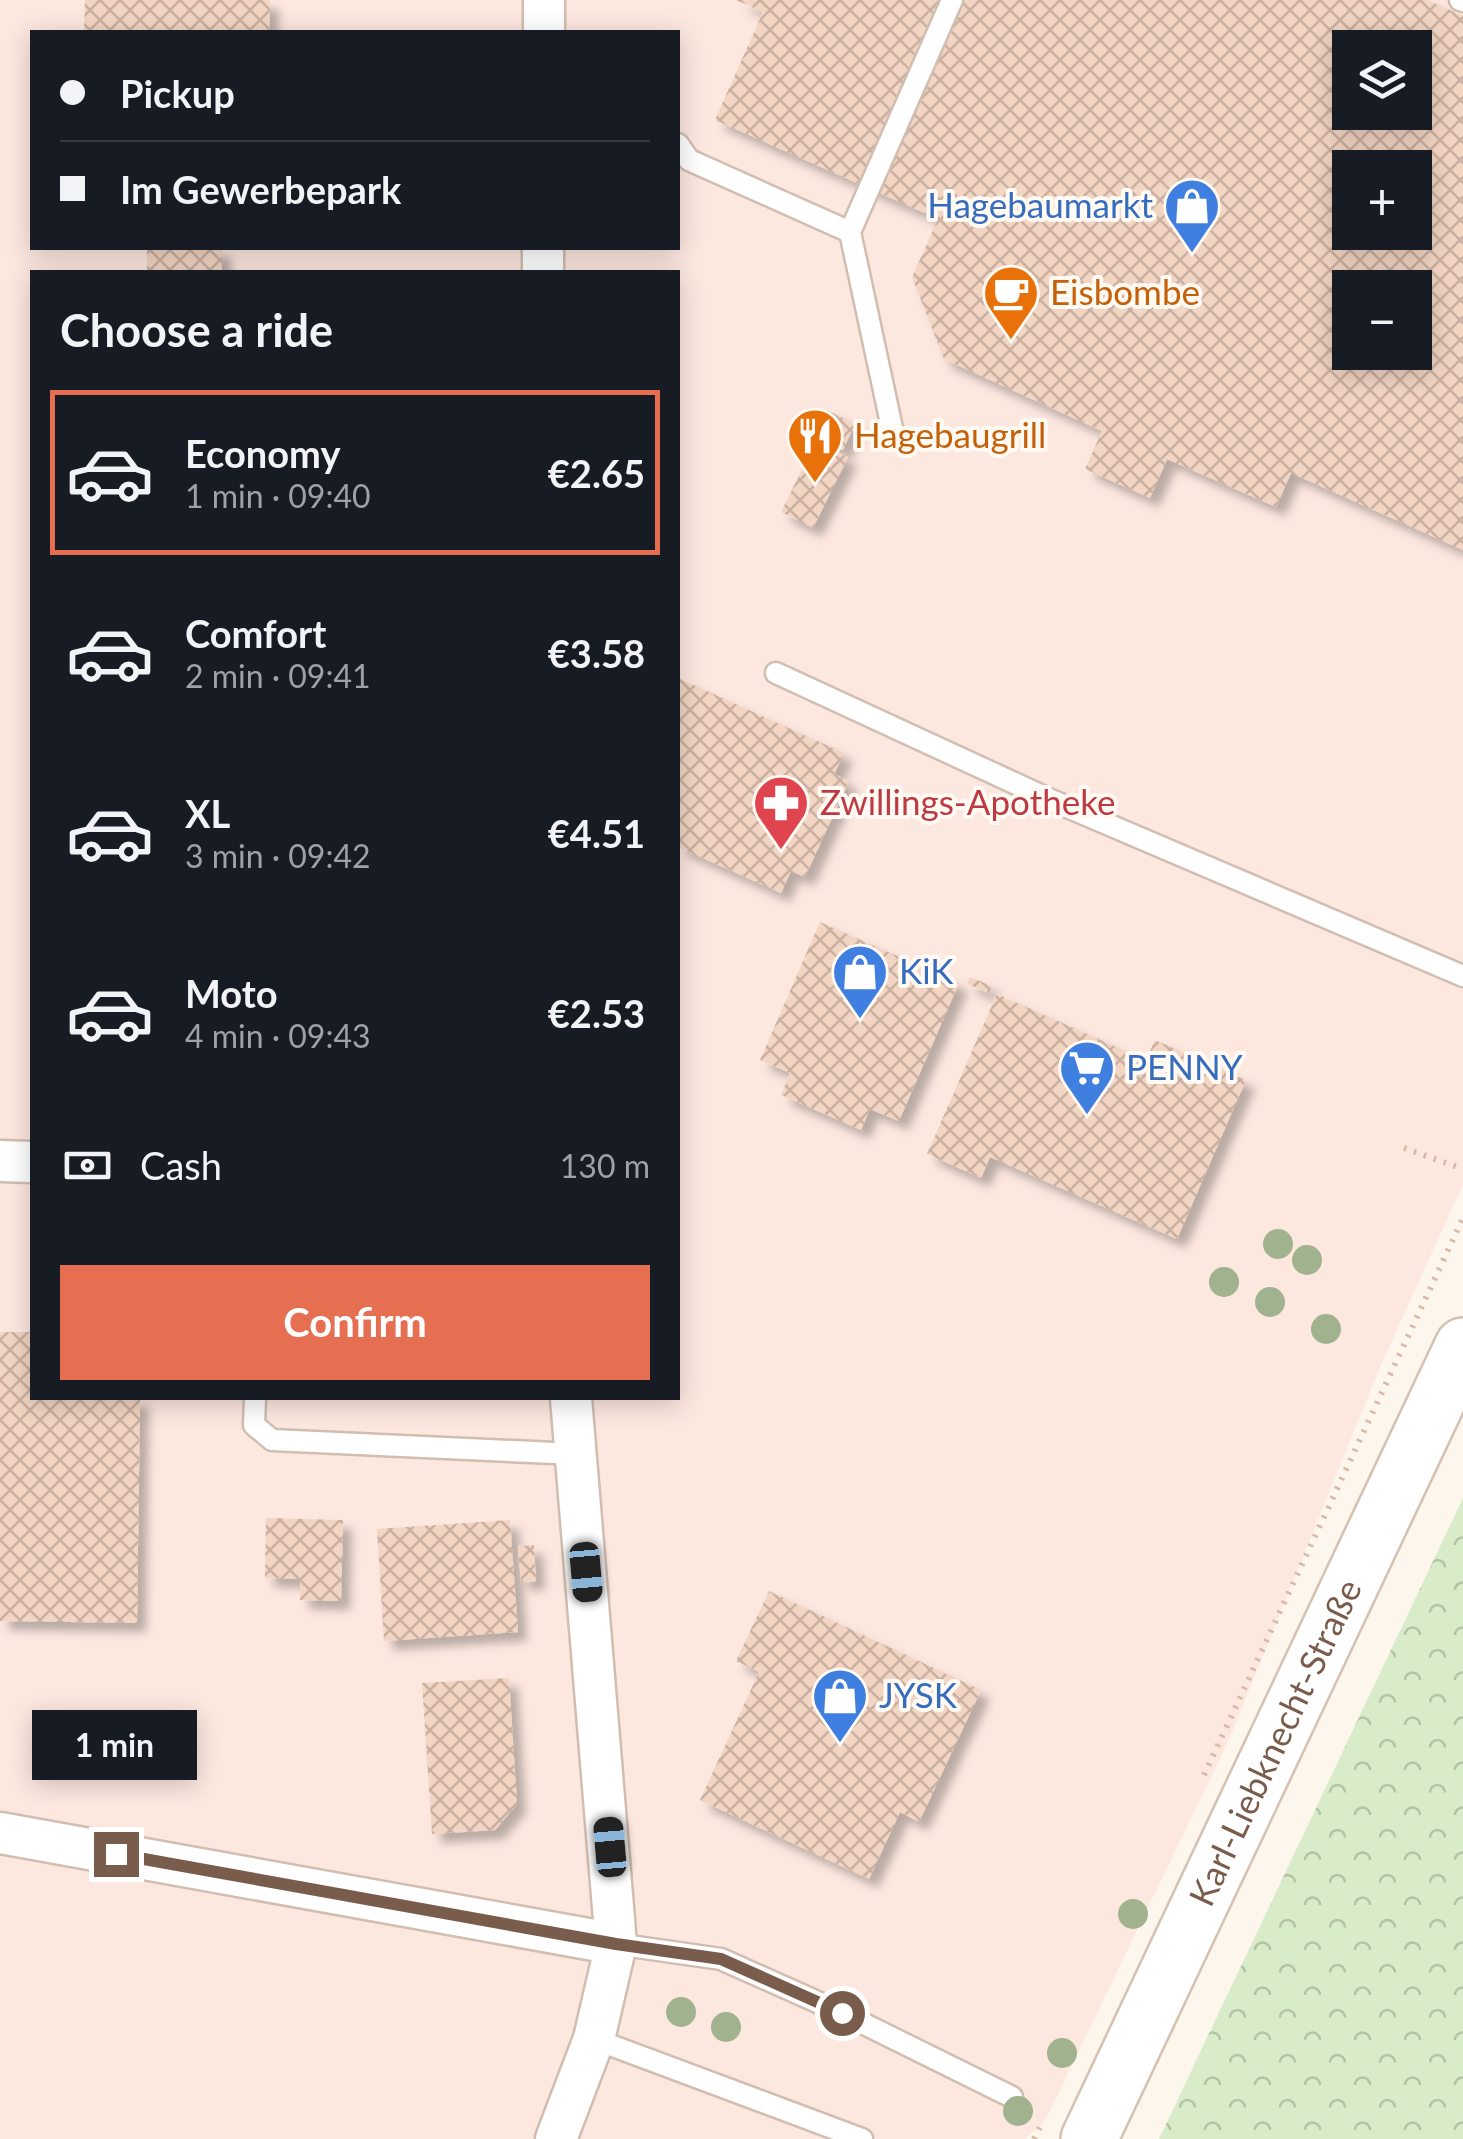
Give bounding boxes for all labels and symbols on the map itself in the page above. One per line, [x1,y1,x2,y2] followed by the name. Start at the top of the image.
[1162,176,1222,255] shop icon: Hagebaumarkt
[927,183,1153,225] place label: Hagebaumarkt
[981,263,1041,342] cafe icon: Eisbombe
[1050,270,1200,312] place label: Eisbombe
[785,406,845,485] restaurant icon: Hagebaugrill
[854,413,1046,455] place label: Hagebaugrill
[751,773,811,852] pharmacy icon: Zwillings-Apotheke
[820,780,1115,822] place label: Zwillings-Apotheke
[830,942,890,1021] shop icon: KiK
[899,949,954,991] place label: KiK
[1057,1038,1117,1117] supermarket icon: PENNY
[1126,1045,1243,1087] place label: PENNY
[568,1541,604,1603] car
[1179,1572,1369,1912] street label: Karl-Liebknecht-Straße
[810,1666,870,1745] shop icon: JYSK
[879,1673,958,1715] place label: JYSK
[34,1709,198,1779] callout: 1 min
[592,1816,628,1878] car
[94,1832,139,1877] route end
[820,1991,865,2036] route start

